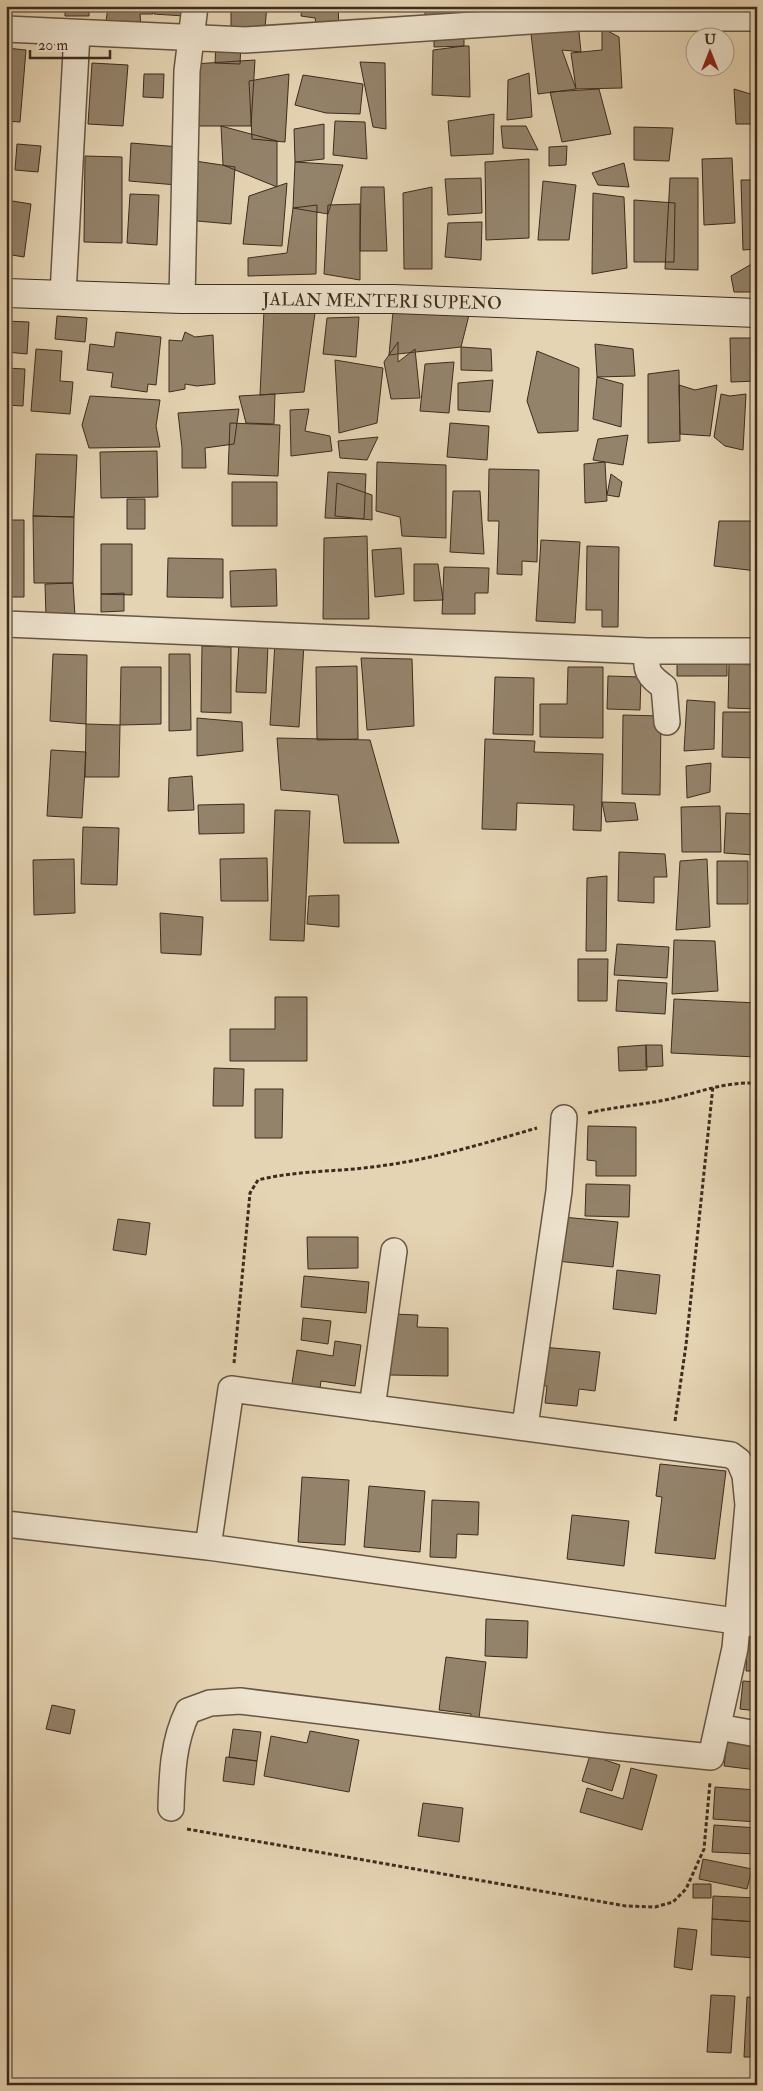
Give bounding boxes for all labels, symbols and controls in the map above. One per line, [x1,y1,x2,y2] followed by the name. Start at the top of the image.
[30,28,110,60] scale bar
[686,28,736,78] north arrow
[704,31,716,48] text: U
[38,36,68,55] text: 20 m
[261,288,502,315] street label: JALAN MENTERI SUPENO

